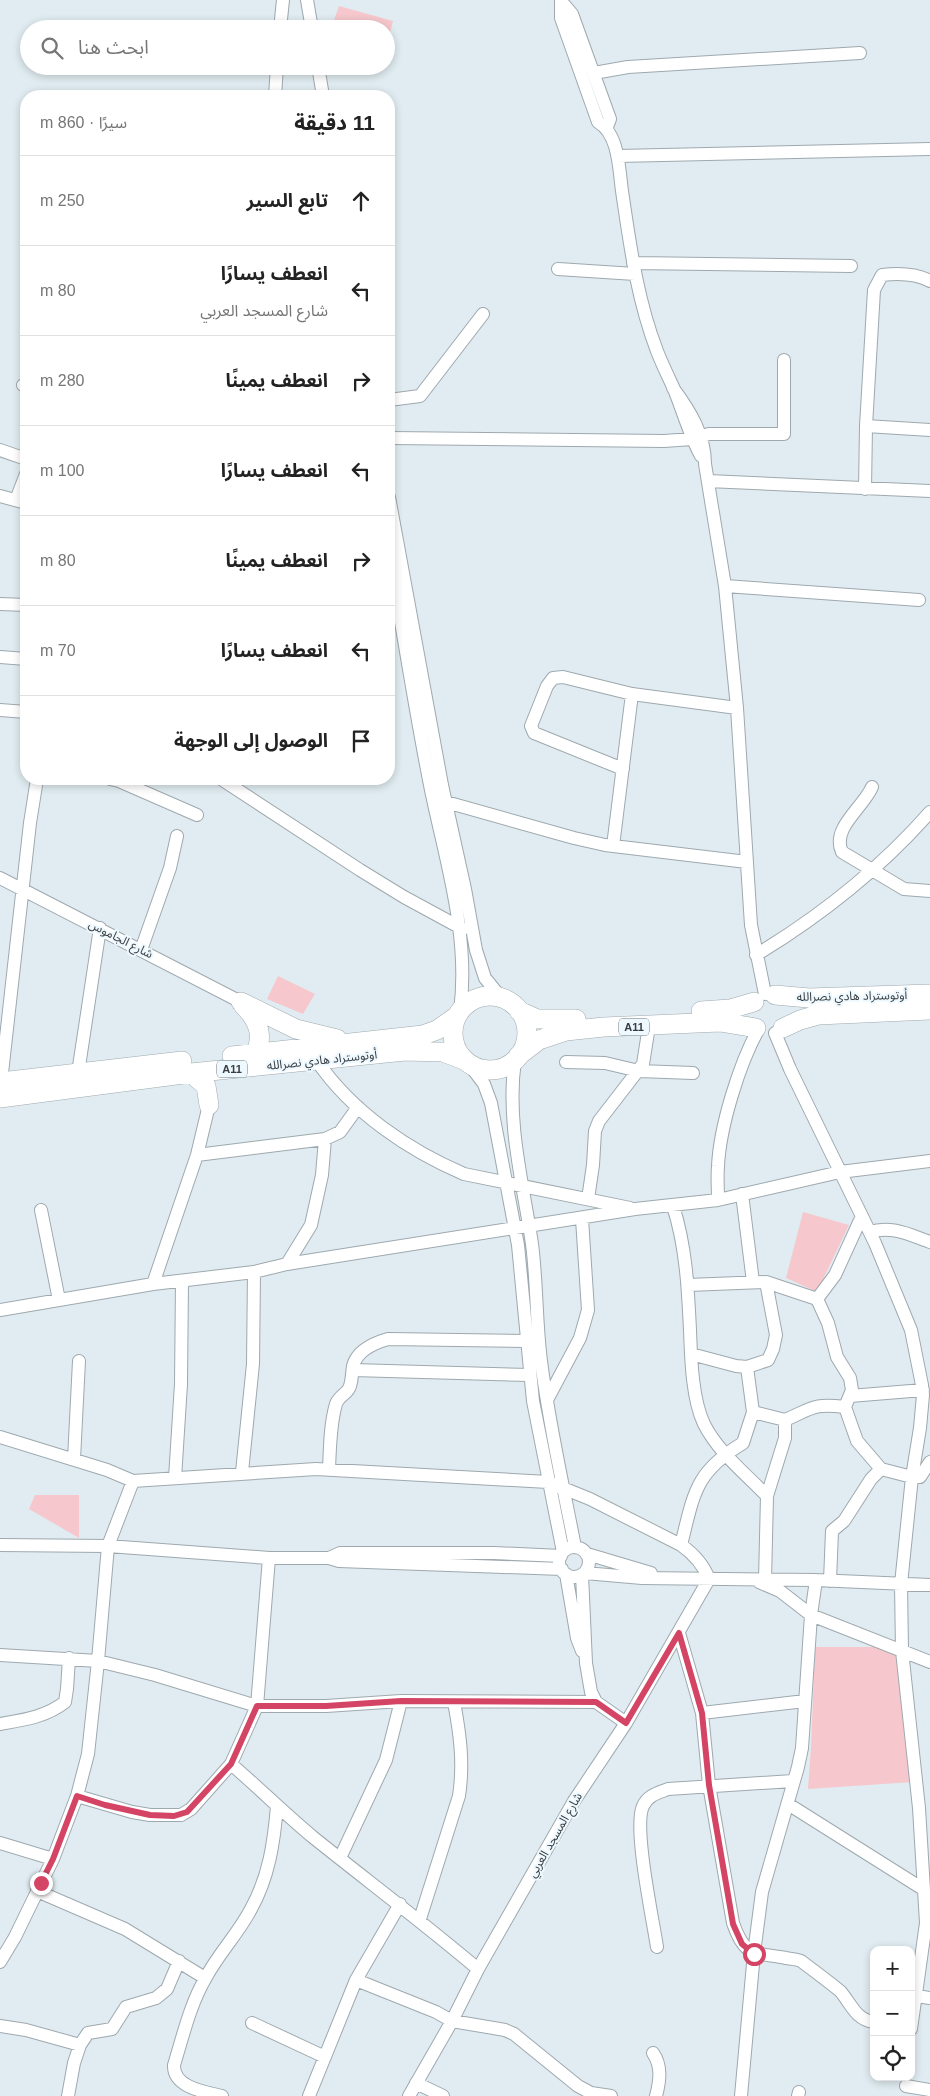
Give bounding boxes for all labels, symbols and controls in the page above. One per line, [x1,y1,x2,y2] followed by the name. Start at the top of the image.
[20,20,395,75] search box
[38,34,66,62] icon: search
[78,37,149,58] text: ابحث هنا
[294,111,375,134] text: 11 دقيقة
[40,114,127,131] text: سيرًا · 860 m
[347,187,375,215] icon: ahead
[246,190,328,211] text: تابع السير
[40,192,84,209] text: 250 m
[221,263,328,284] text: انعطف يسارًا
[347,277,375,305] icon: left
[40,282,76,299] text: 80 m
[200,302,328,319] text: شارع المسجد العربي
[347,367,375,395] icon: right
[226,370,328,391] text: انعطف يمينًا
[40,372,84,389] text: 280 m
[347,457,375,485] icon: left
[221,460,328,481] text: انعطف يسارًا
[40,462,84,479] text: 100 m
[347,547,375,575] icon: right
[226,550,328,571] text: انعطف يمينًا
[40,552,76,569] text: 80 m
[347,637,375,665] icon: left
[221,640,328,661] text: انعطف يسارًا
[40,642,76,659] text: 70 m
[347,727,375,755] icon: arrive
[174,730,328,751] text: الوصول إلى الوجهة
[86,917,156,963] street label: شارع الجاموس
[797,988,908,1007] street label: أوتوستراد هادي نصرالله
[619,1019,649,1036] road number: A11
[266,1047,378,1076] street label: أوتوستراد هادي نصرالله
[217,1060,247,1078] road number: A11
[525,1790,587,1881] street label: شارع المسجد العربي
[30,1872,53,1895] route end
[743,1943,766,1966] route start
[870,1946,915,2081] map controls
[870,1946,915,1991] button: +
[870,1991,915,2036] button: −
[870,2036,915,2081] button: locate

